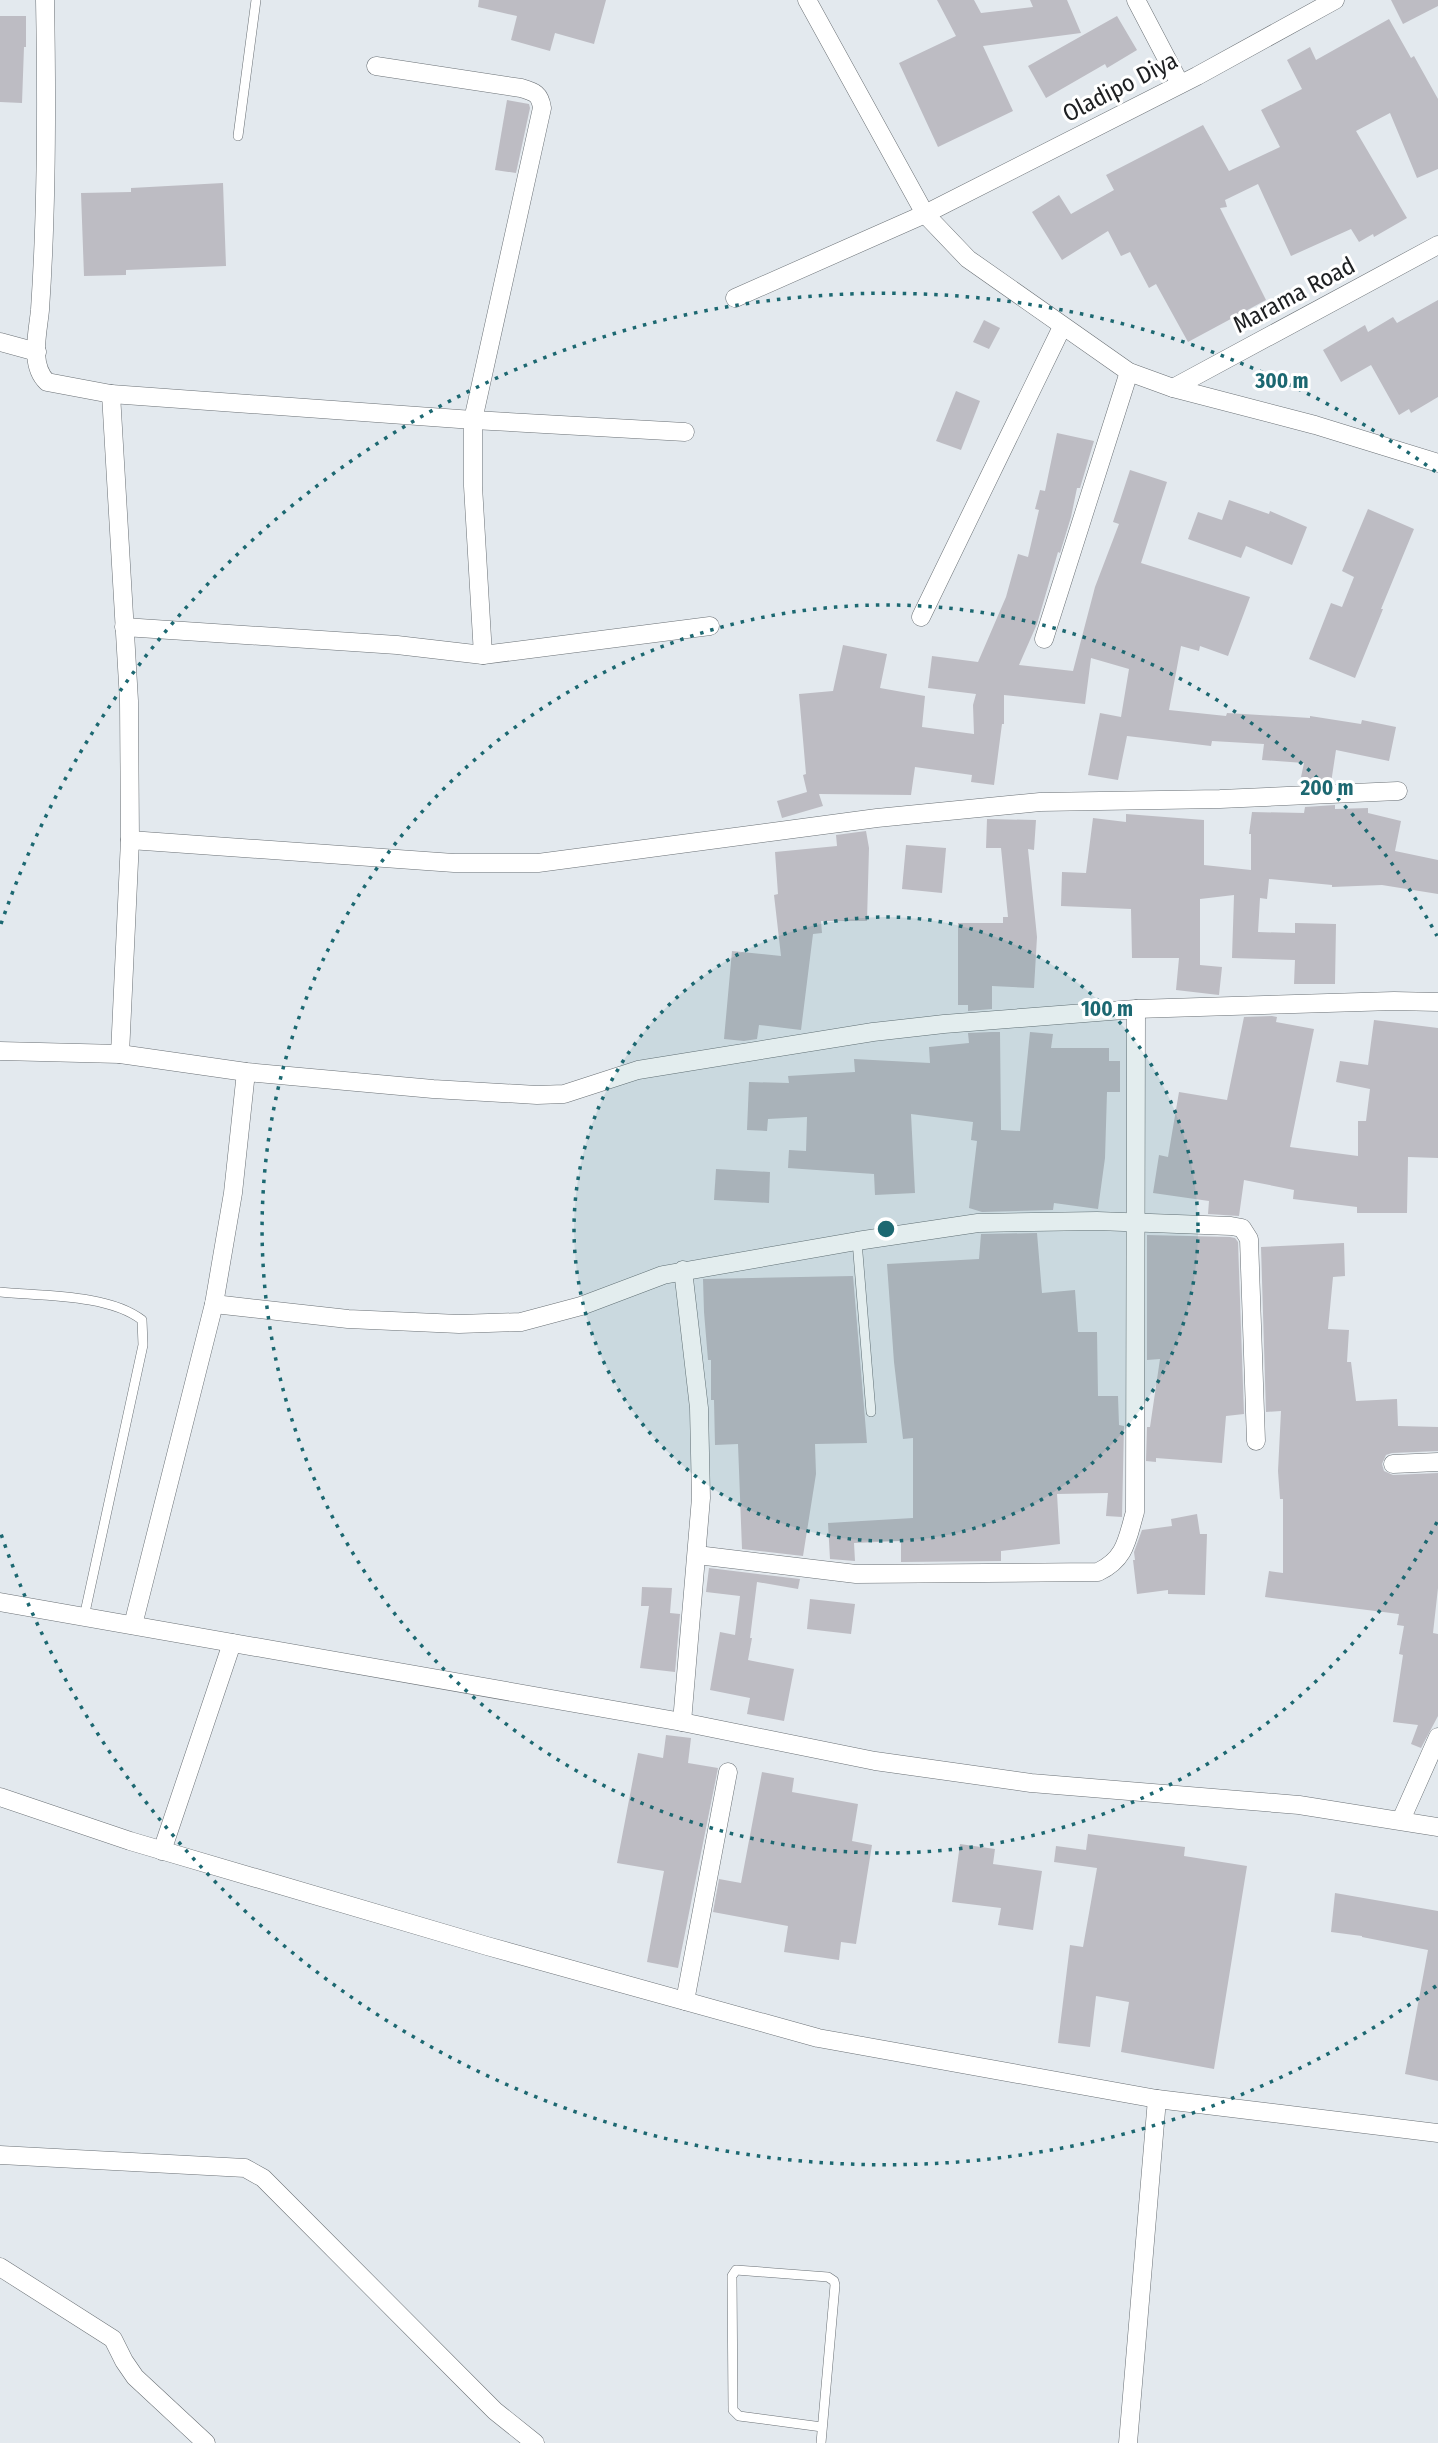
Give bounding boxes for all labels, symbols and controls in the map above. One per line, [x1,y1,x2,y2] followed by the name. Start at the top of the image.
[1058,46,1182,128] street label: Oladipo Diya
[1228,251,1360,339] street label: Marama Road
[1254,368,1309,394] text: 300 m
[1299,775,1354,801] text: 200 m
[1081,996,1133,1022] text: 100 m
[874,1217,898,1241] centre of rings

